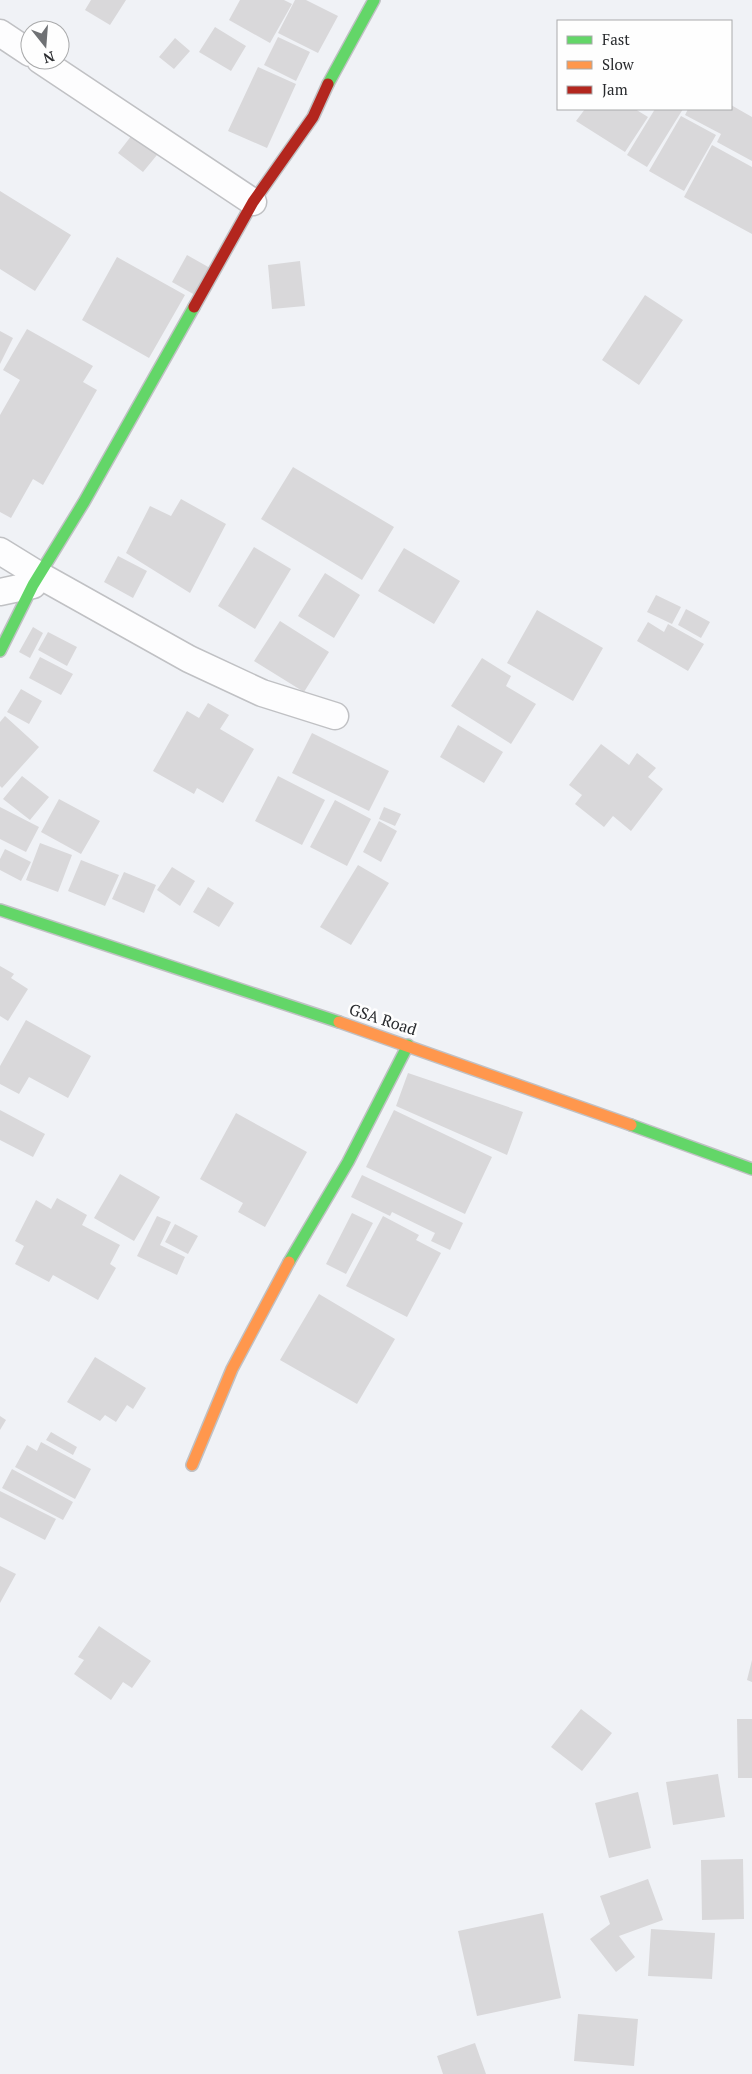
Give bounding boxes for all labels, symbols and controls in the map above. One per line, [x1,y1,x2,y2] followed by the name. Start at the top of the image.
[20,20,70,70] north arrow
[557,20,732,110] legend
[602,29,630,49] text: Fast
[41,47,57,69] text: N
[602,54,635,74] text: Slow
[602,79,628,99] text: Jam
[346,998,420,1040] street label: GSA Road

